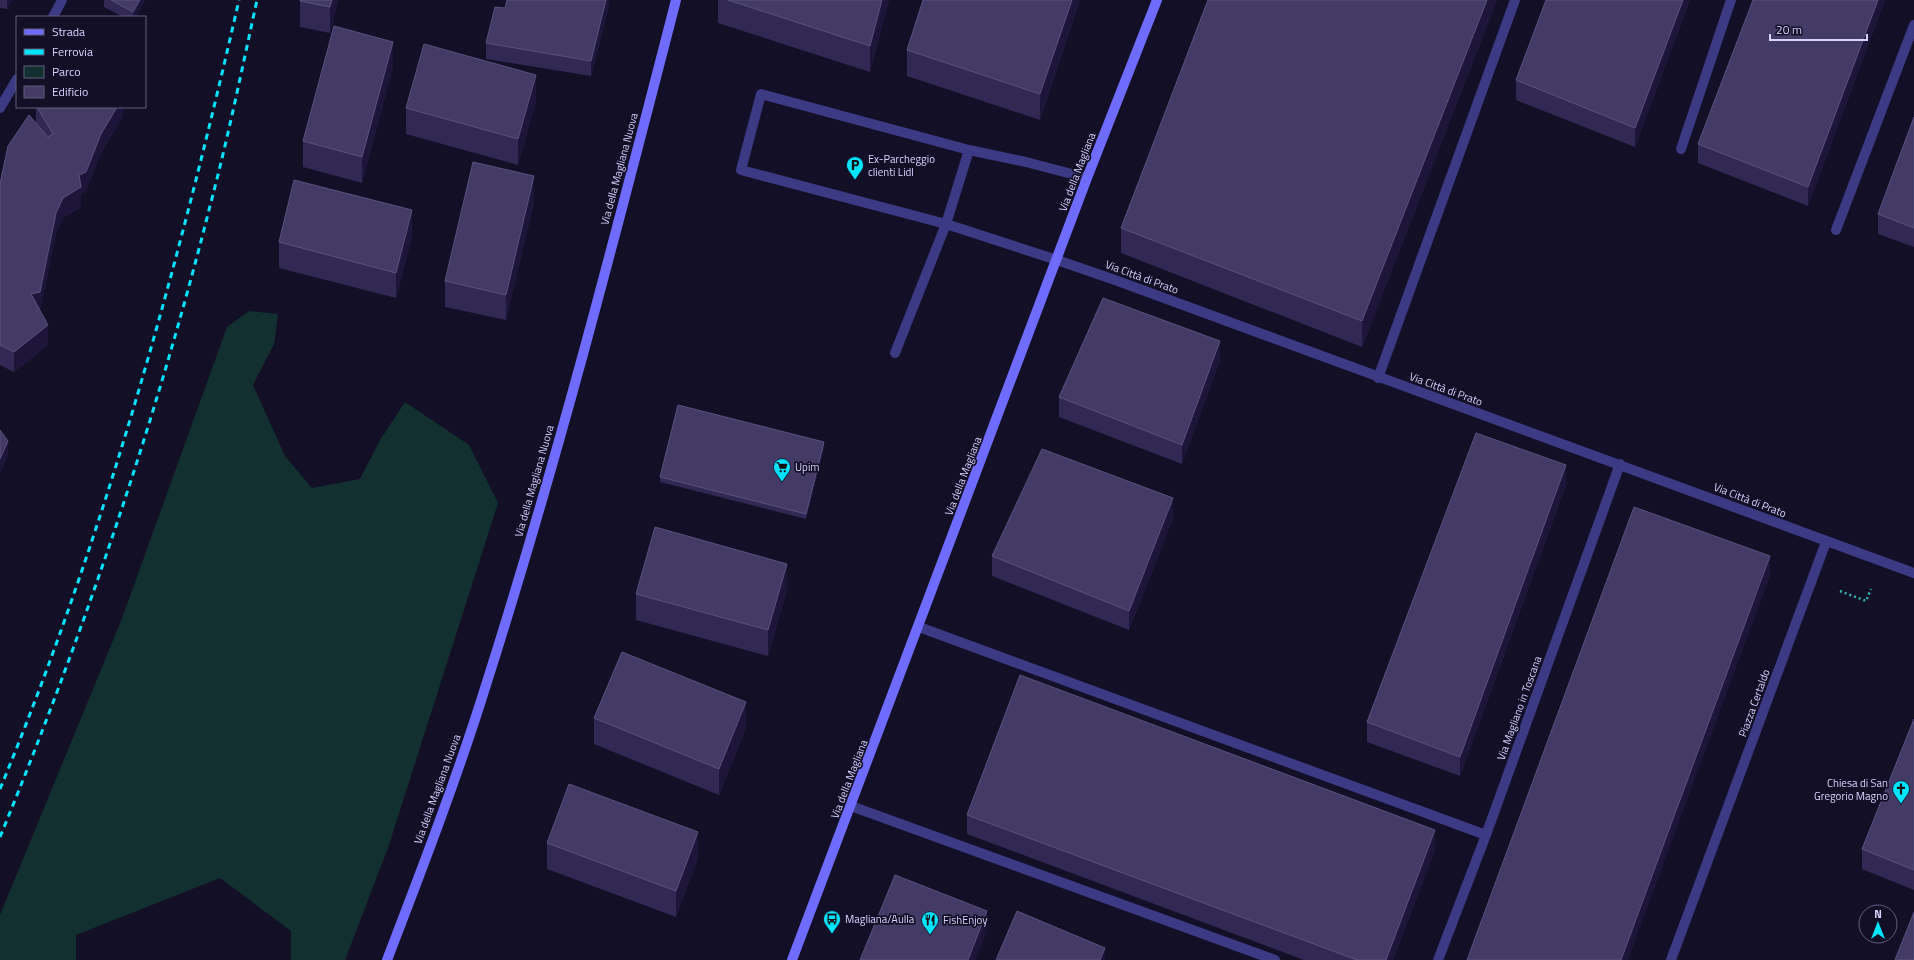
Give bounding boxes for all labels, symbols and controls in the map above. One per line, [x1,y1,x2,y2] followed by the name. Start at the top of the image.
[16,16,146,108] legend
[1770,16,1867,42] scale bar
[1776,20,1802,39] text: 20 m
[52,22,85,41] text: Strada
[52,42,93,61] text: Ferrovia
[52,62,81,81] text: Parco
[52,82,88,101] text: Edificio
[596,111,642,227] street label: Via della Magliana Nuova
[1055,130,1100,214] street label: Via della Magliana
[868,151,935,180] place label: Ex-Parcheggio clienti Lidl
[845,155,865,180] parking icon: Ex-Parcheggio clienti Lidl
[1103,256,1181,298] street label: Via Città di Prato
[1407,368,1485,410] street label: Via Città di Prato
[510,423,558,539] street label: Via della Magliana Nuova
[941,434,986,518] street label: Via della Magliana
[772,457,792,482] supermarket icon: Upim
[795,459,820,475] place label: Upim
[1711,479,1789,521] street label: Via Città di Prato
[1493,653,1545,762] street label: Via Magliano in Toscana
[1734,667,1774,739] street label: Piazza Certaldo
[410,732,464,846] street label: Via della Magliana Nuova
[827,737,872,821] street label: Via della Magliana
[1814,775,1888,804] place label: Chiesa di San Gregorio Magno
[1891,779,1911,804] church icon: Chiesa di San Gregorio Magno
[1858,904,1898,944] north arrow
[1874,906,1882,922] text: N
[822,909,842,934] bus stop icon: Magliana/Aulla
[920,910,940,935] restaurant icon: FishEnjoy
[845,911,915,927] place label: Magliana/Aulla
[943,912,988,928] place label: FishEnjoy

